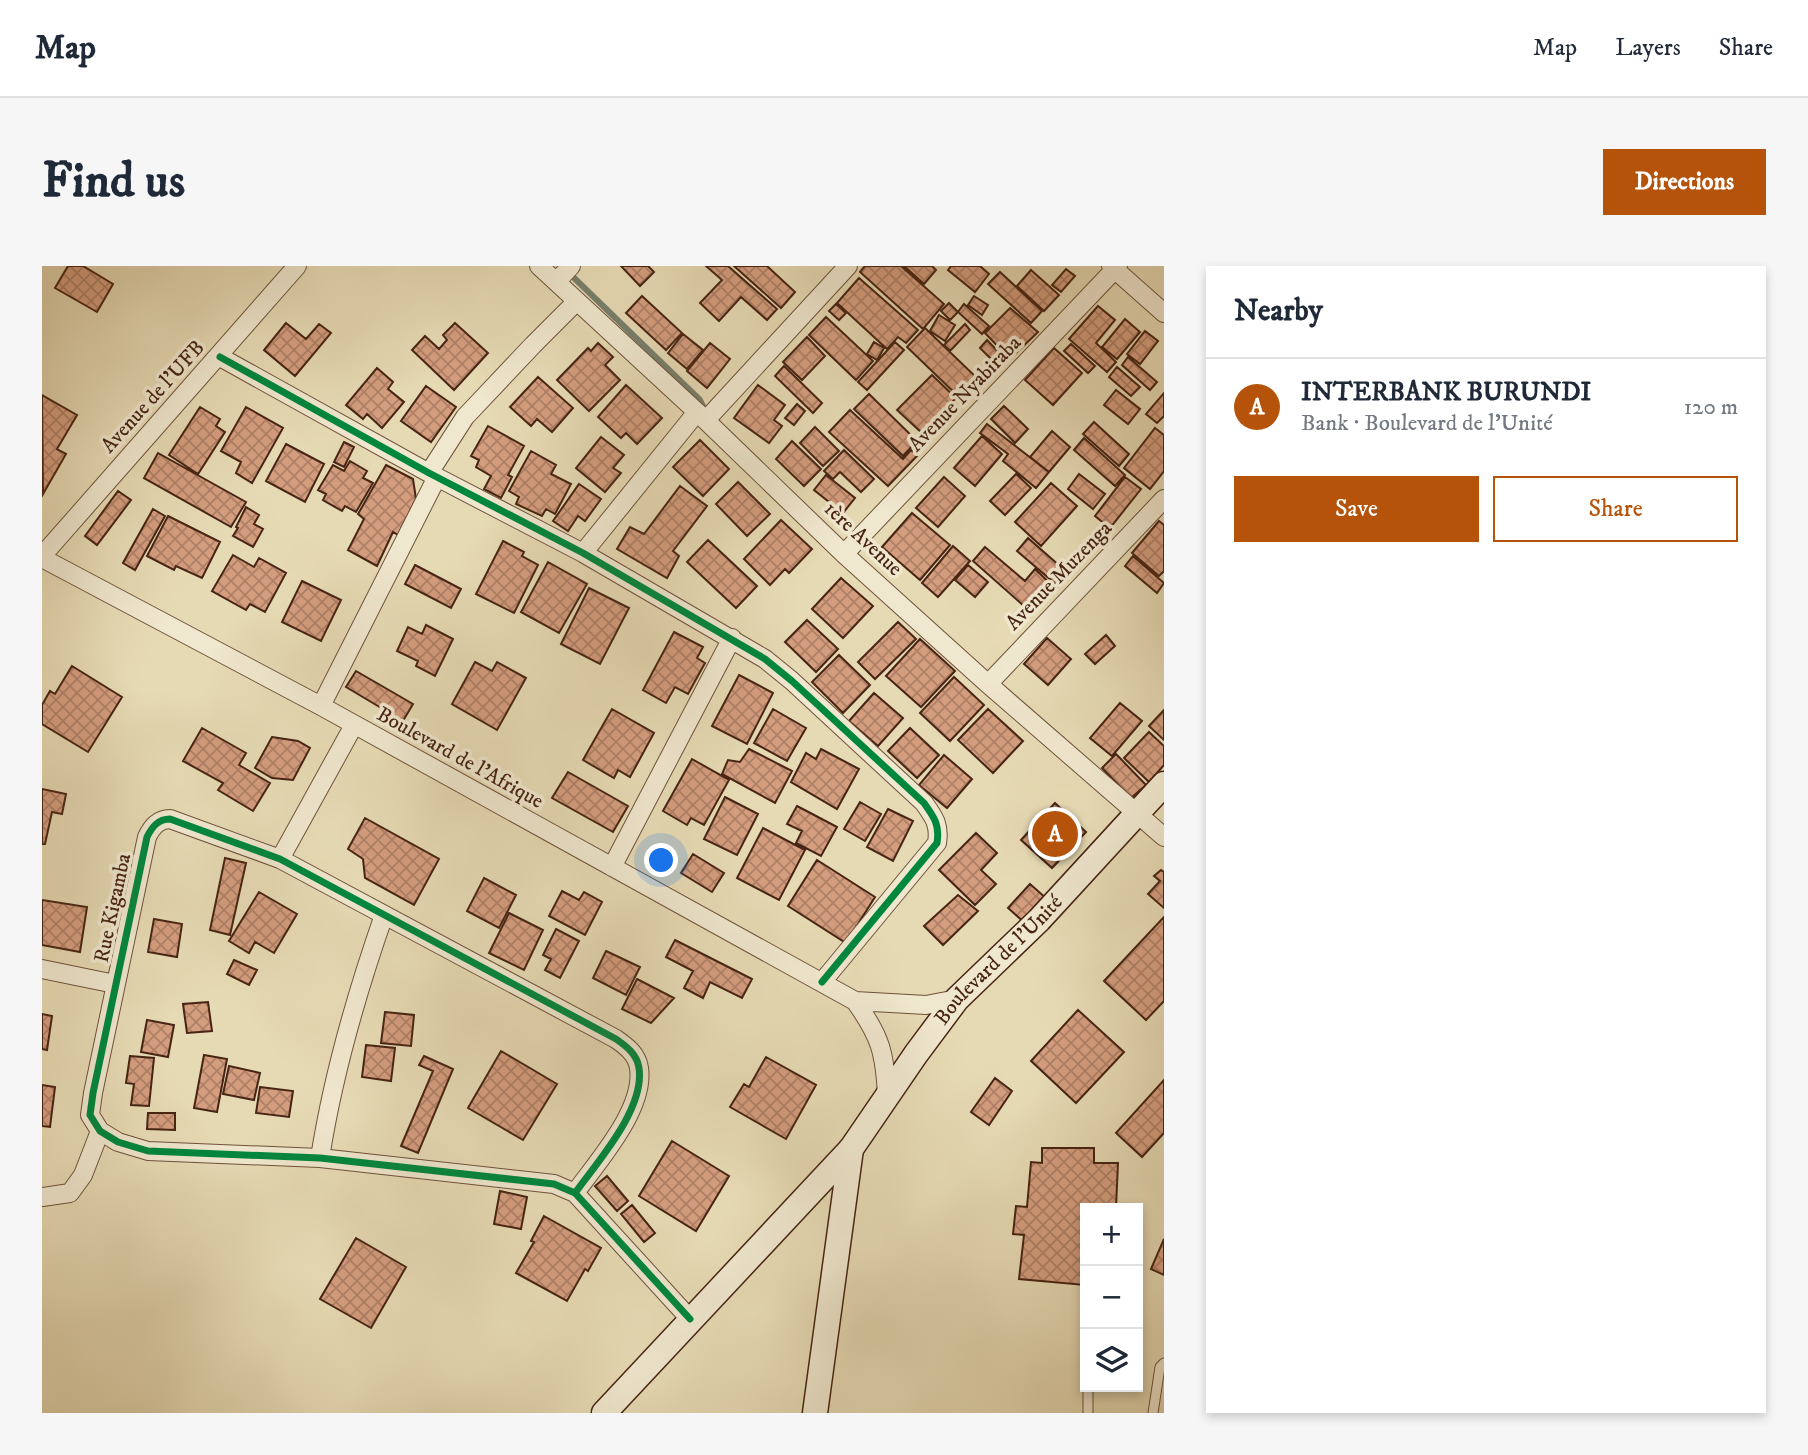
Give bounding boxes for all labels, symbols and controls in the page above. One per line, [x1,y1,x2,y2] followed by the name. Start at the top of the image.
[35,28,96,69] text: Map
[1533,33,1577,63] text: Map
[1615,33,1681,63] text: Layers
[1719,33,1773,63] text: Share
[1603,149,1766,215] button: Directions
[42,151,185,213] text: Find us
[1234,293,1323,330] text: Nearby
[903,330,1027,457] street label: Avenue Nyabiraba
[96,335,210,459] street label: Avenue de l'UFB
[1301,376,1591,409] text: INTERBANK BURUNDI
[1250,393,1264,422] text: A
[1684,393,1738,422] text: 120 m
[1301,409,1553,438] text: Bank · Boulevard de l'Unité
[1234,476,1479,542] button: Save
[1493,476,1738,542] button: Share
[818,496,908,582] street label: 1ère Avenue
[1000,516,1118,636] street label: Avenue Muzenga
[372,701,548,815] street label: Boulevard de l'Afrique
[1032,808,1078,860] pin: A
[644,843,678,877] your location
[89,851,137,965] street label: Rue Kigamba
[929,890,1068,1030] street label: Boulevard de l'Unité
[1080,1203,1143,1392] map controls
[1080,1203,1143,1266] button: +
[1080,1266,1143,1329] button: −
[1080,1329,1143,1392] button: layers

